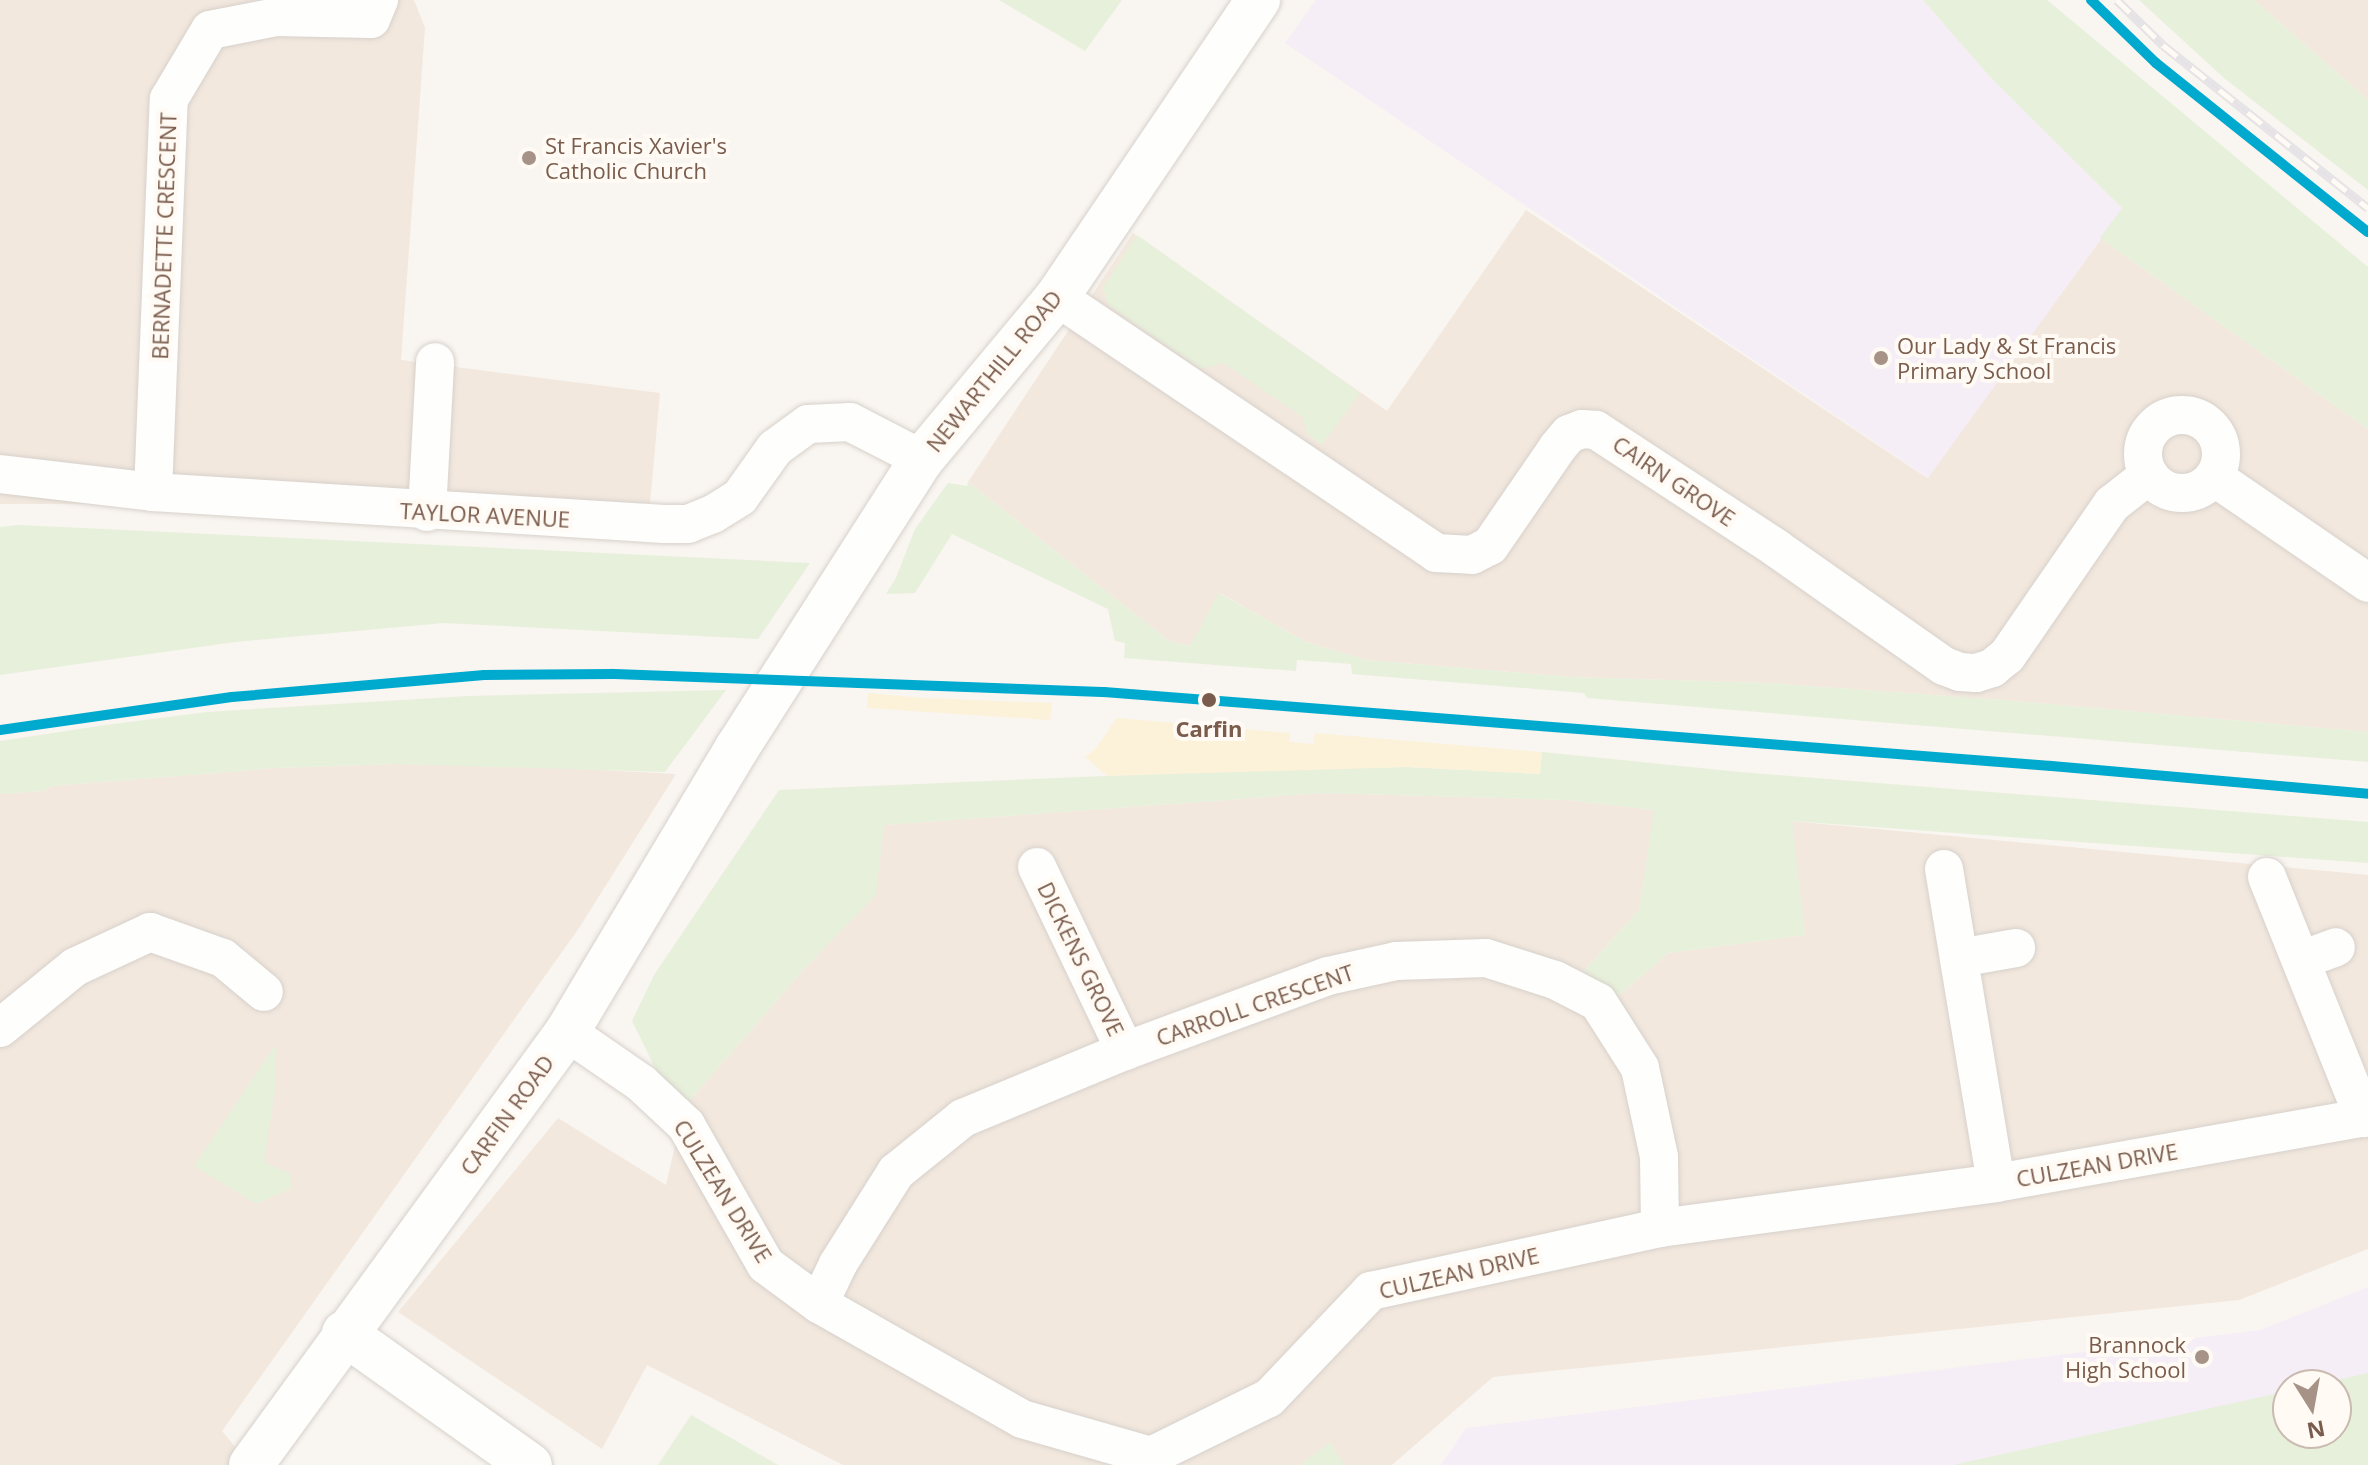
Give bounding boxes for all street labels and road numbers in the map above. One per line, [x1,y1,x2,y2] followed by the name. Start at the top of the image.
[146,112,182,360] street label: BERNADETTE CRESCENT
[921,285,1067,457] street label: NEWARTHILL ROAD
[1608,430,1740,532] street label: CAIRN GROVE
[399,497,571,533] street label: TAYLOR AVENUE
[1032,878,1130,1040] street label: DICKENS GROVE
[1153,959,1357,1051] street label: CARROLL CRESCENT
[455,1050,559,1180] street label: CARFIN ROAD
[669,1115,777,1267] street label: CULZEAN DRIVE
[2014,1138,2180,1192] street label: CULZEAN DRIVE
[1376,1242,1542,1304] street label: CULZEAN DRIVE

